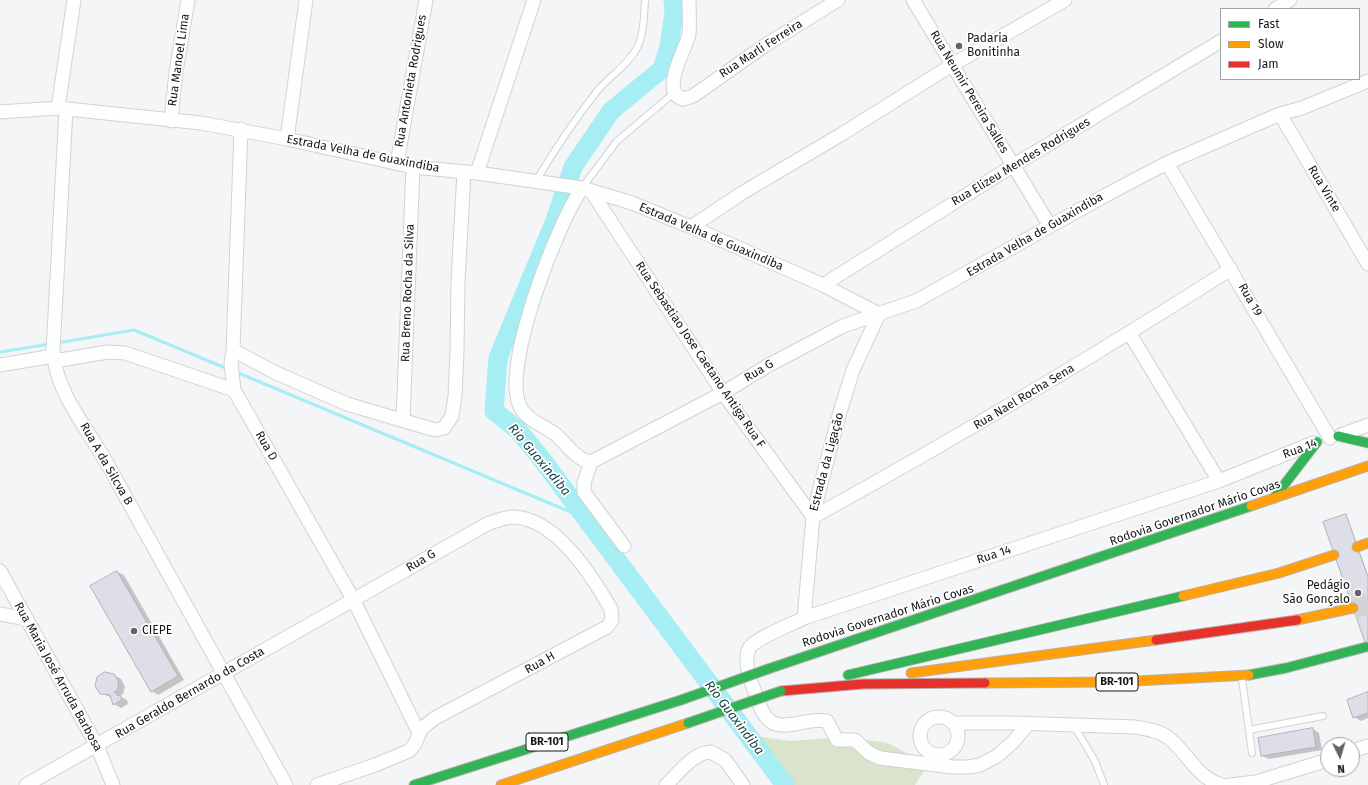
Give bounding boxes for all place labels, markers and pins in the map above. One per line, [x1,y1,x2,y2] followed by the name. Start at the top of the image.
[967,32,1020,60] place label: Padaria Bonitinha
[954,41,964,51] marker: Padaria Bonitinha
[1283,579,1350,607] place label: Pedágio São Gonçalo
[1353,588,1363,598] marker: Pedágio São Gonçalo
[142,624,172,638] place label: CIEPE
[129,626,139,636] marker: CIEPE

